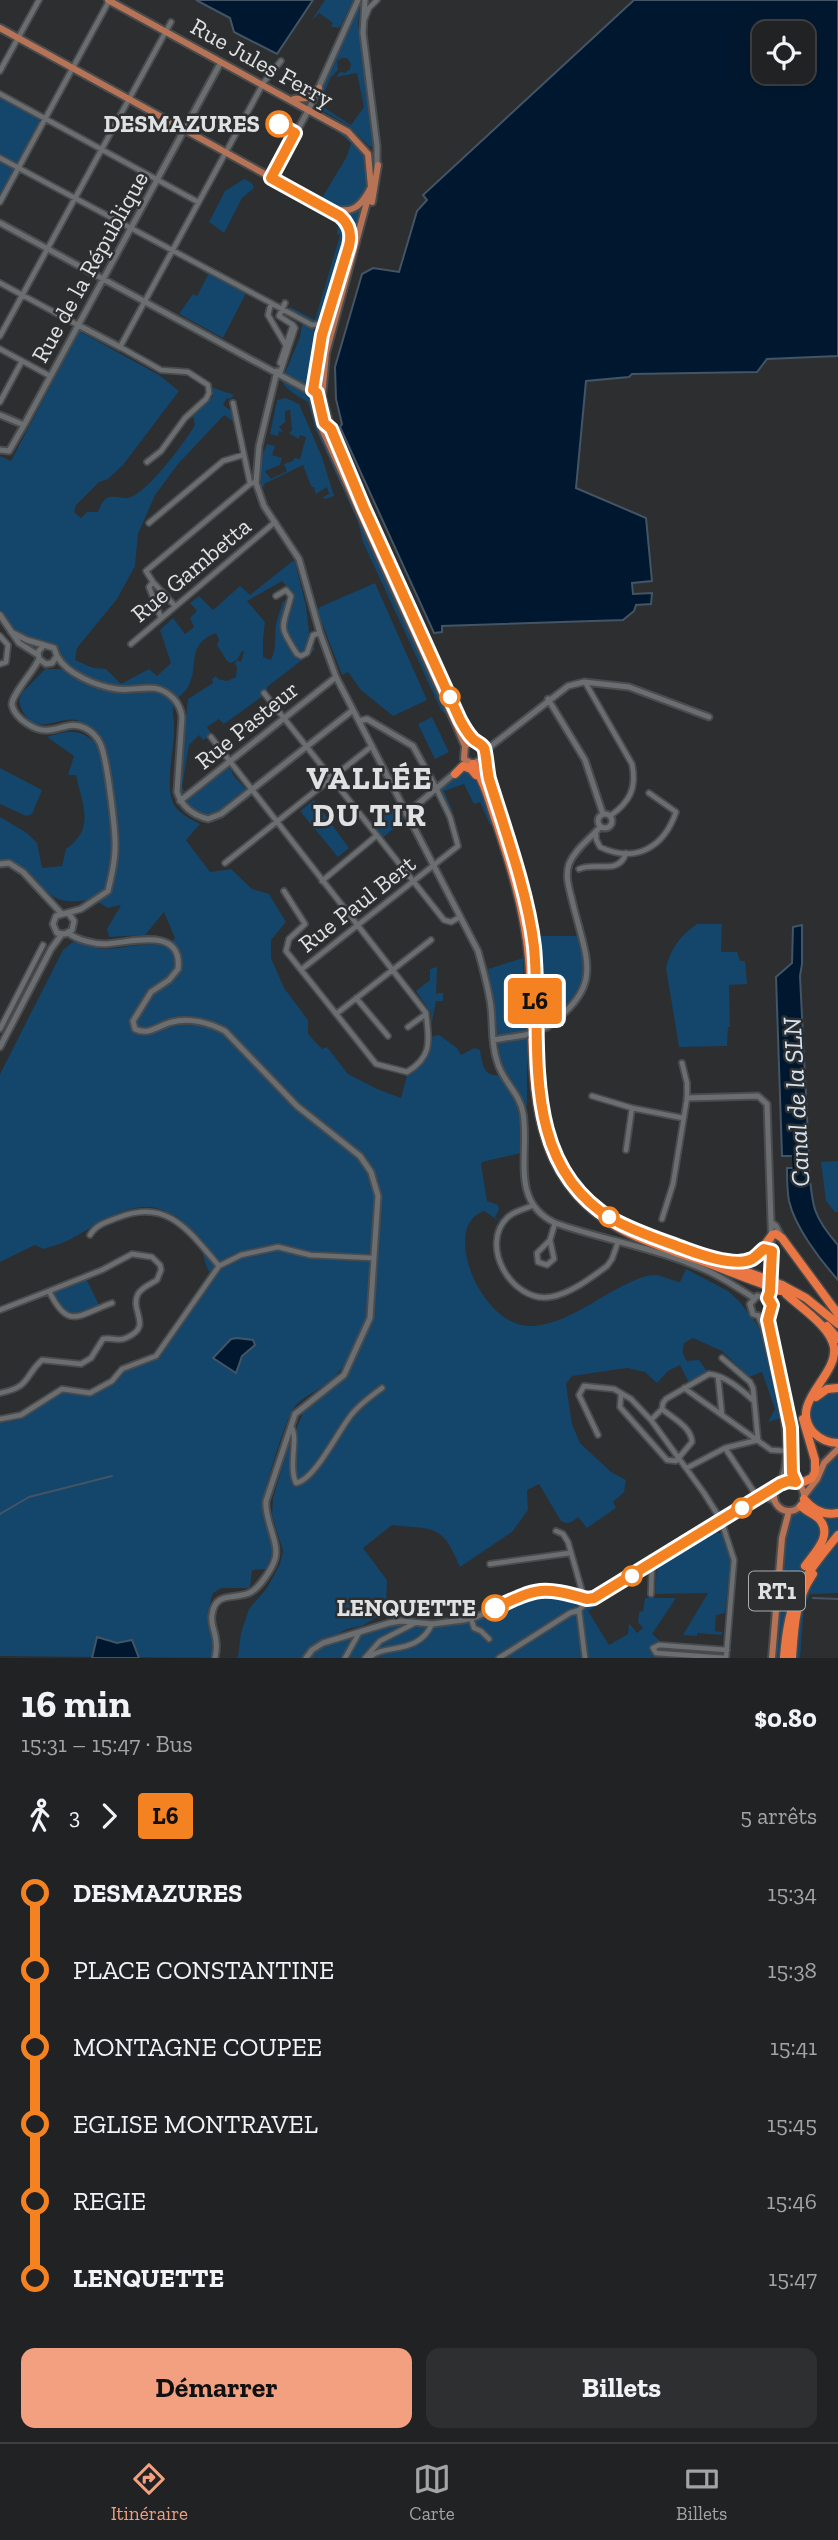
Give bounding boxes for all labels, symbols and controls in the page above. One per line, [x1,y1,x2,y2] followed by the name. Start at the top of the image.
[186,11,339,114] street label: Rue Jules Ferry
[752,21,815,84] map controls
[752,21,815,84] button: locate
[103,109,260,138] place label: DESMAZURES
[266,111,292,137] marker: DESMAZURES
[25,166,154,367] street label: Rue de la République
[125,511,257,628] street label: Rue Gambetta
[189,674,304,775] street label: Rue Pasteur
[440,687,460,707] unlabelled marker
[307,759,433,834] district label: VALLÉE DU TIR
[292,849,421,958] street label: Rue Paul Bert
[504,978,566,1024] line badge: L6
[522,986,548,1015] text: L6
[776,1016,816,1187] water label: Canal de la SLN
[599,1207,619,1227] unlabelled marker
[732,1498,752,1518] unlabelled marker
[622,1566,642,1586] unlabelled marker
[749,1572,805,1610] road number: RT1
[336,1593,476,1622] place label: LENQUETTE
[482,1595,508,1621] marker: LENQUETTE
[21,1681,131,1727] text: 16 min
[754,1702,817,1734] text: $0.80
[21,1730,193,1758] text: 15:31 – 15:47 · Bus
[21,1797,59,1835] icon: walk
[90,1797,128,1835] icon: forward
[152,1801,179,1830] text: L6
[69,1802,80,1830] text: 3
[740,1802,817,1830] text: 5 arrêts
[73,1877,243,1909] text: DESMAZURES
[768,1879,817,1907] text: 15:34
[73,1954,334,1986] text: PLACE CONSTANTINE
[768,1956,817,1984] text: 15:38
[73,2031,322,2063] text: MONTAGNE COUPEE
[770,2033,817,2061] text: 15:41
[73,2108,318,2140] text: EGLISE MONTRAVEL
[767,2110,817,2138] text: 15:45
[73,2185,146,2217] text: REGIE
[767,2187,817,2215] text: 15:46
[73,2262,224,2294] text: LENQUETTE
[768,2264,817,2292] text: 15:47
[21,2348,412,2428] button: Démarrer
[426,2348,817,2428] button: Billets
[111,2460,188,2525] tab: Itinéraire
[409,2460,455,2525] tab: Carte
[676,2460,727,2525] tab: Billets

